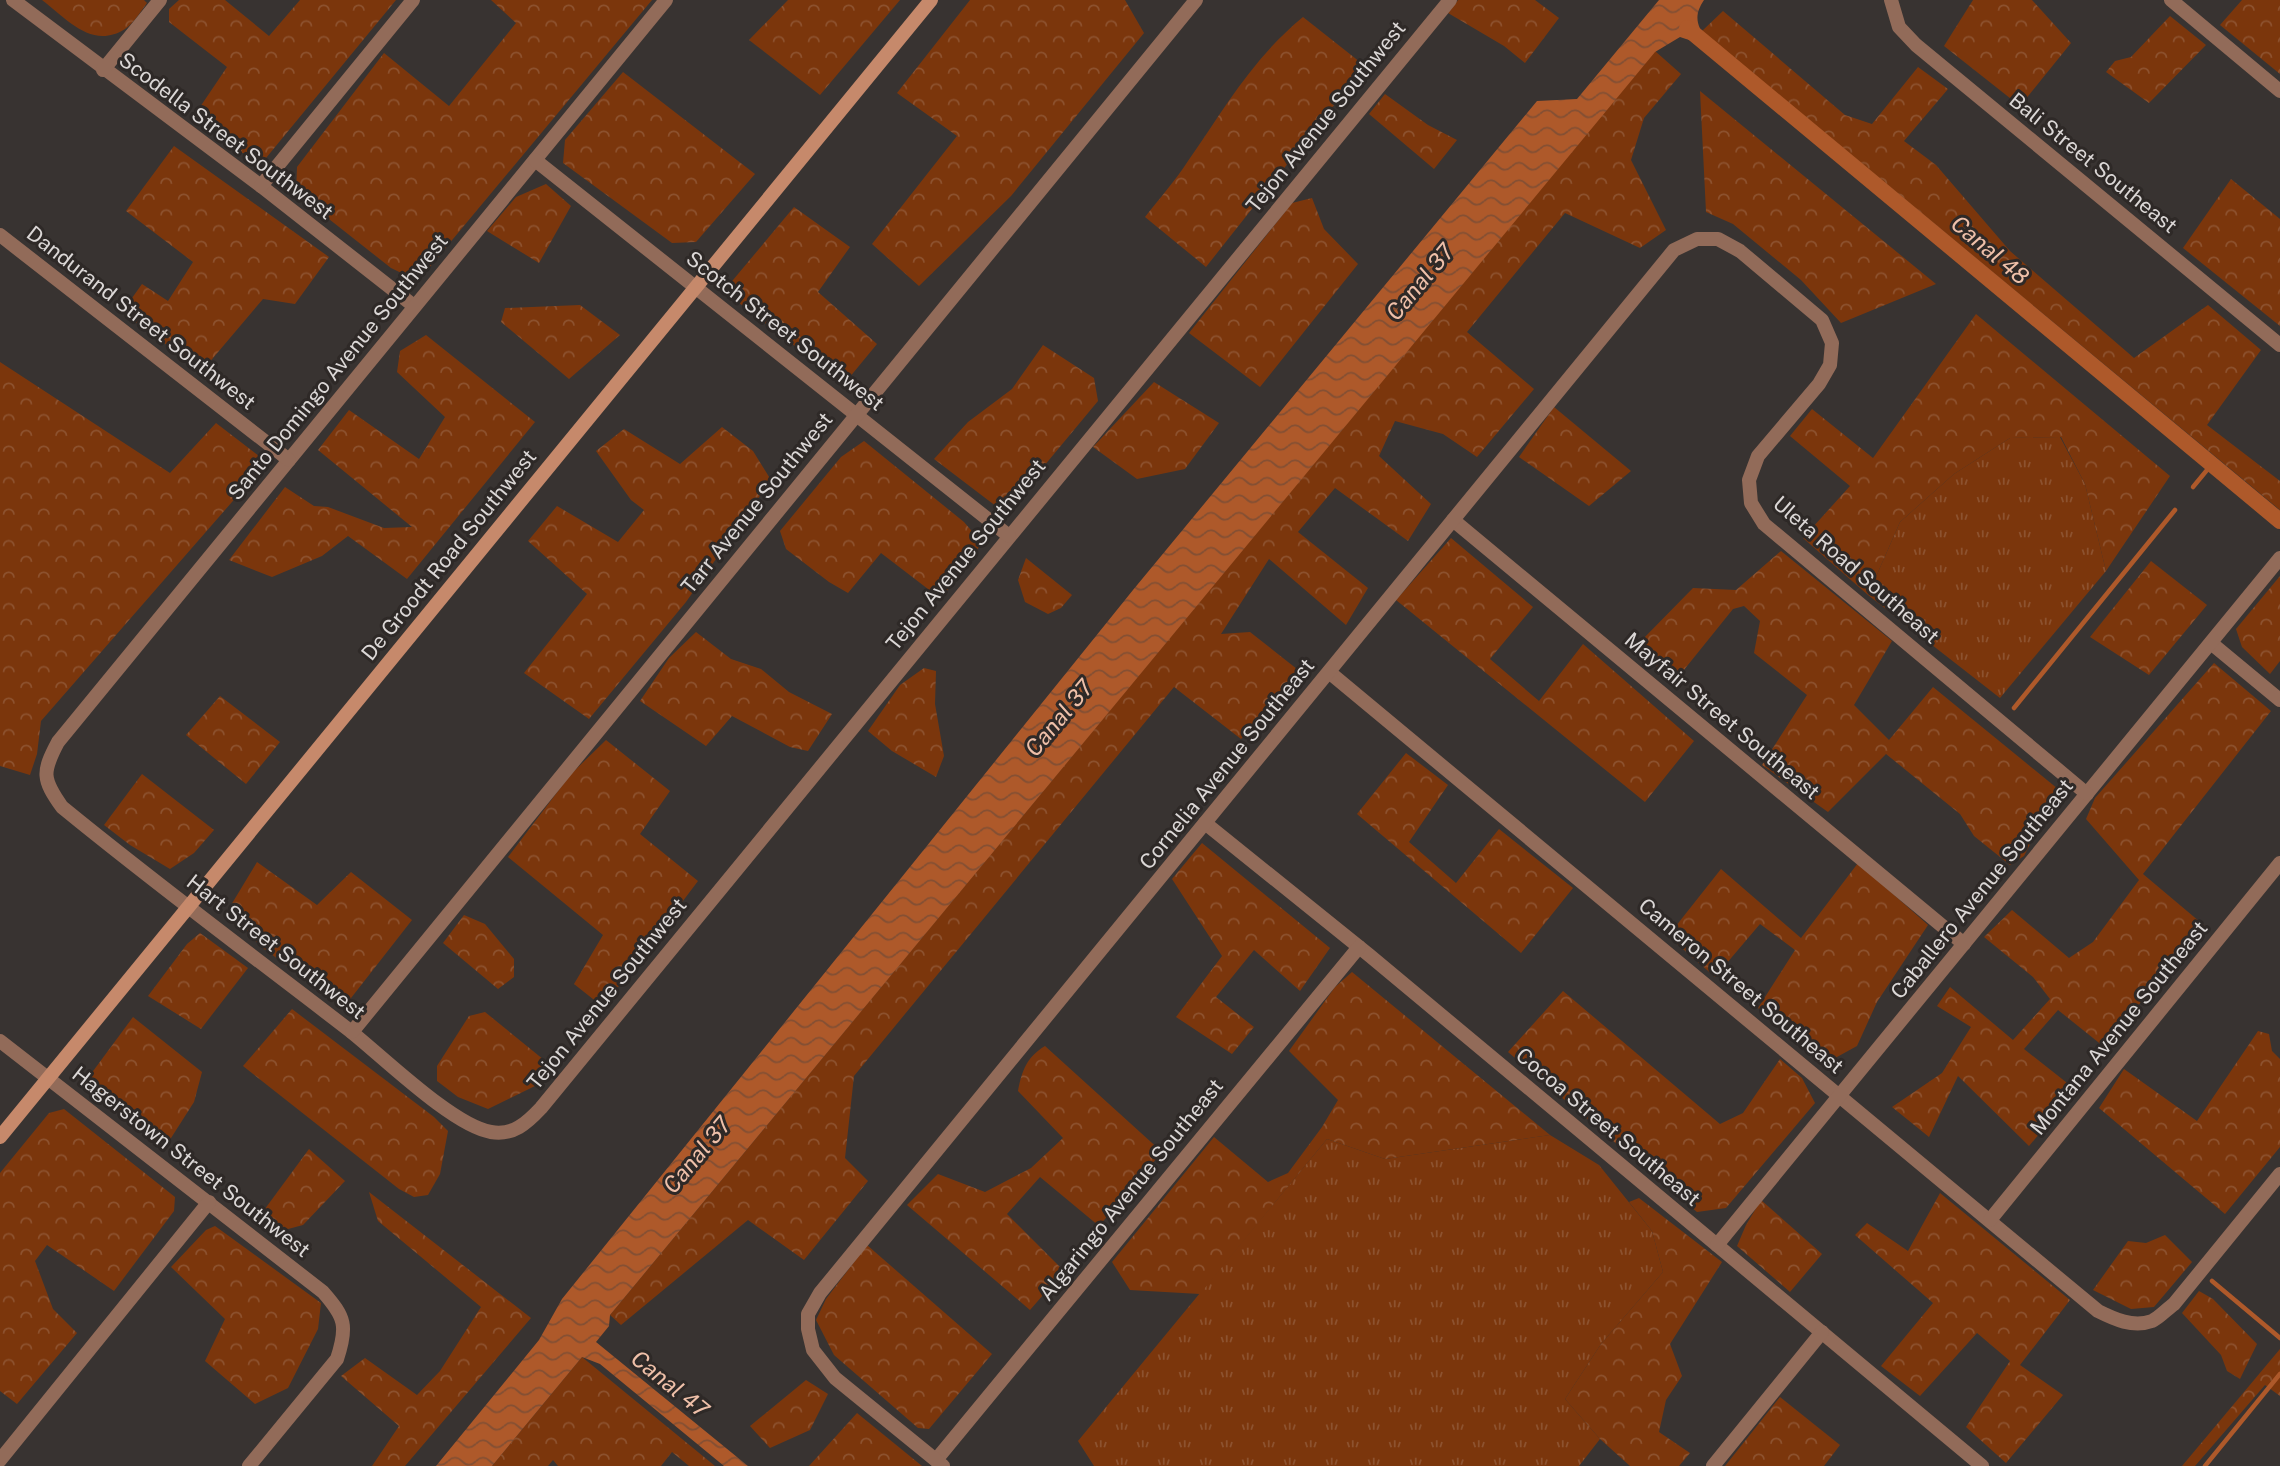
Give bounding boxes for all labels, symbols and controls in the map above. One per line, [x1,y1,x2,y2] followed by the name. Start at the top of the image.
[1241,16,1411,217] street label: Tejon Avenue Southwest
[114,47,338,224] street label: Scodella Street Southwest
[2004,87,2182,238] street label: Bali Street Southeast
[1946,209,2035,290] water label: Canal 48
[22,221,261,415] street label: Dandurand Street Southwest
[222,229,453,505] street label: Santo Domingo Avenue Southwest
[1380,237,1460,325] water label: Canal 37
[681,246,889,416] street label: Scotch Street Southwest
[676,407,837,598] street label: Tarr Avenue Southwest
[356,444,541,665] street label: De Groodt Road Southwest
[881,454,1051,655] street label: Tejon Avenue Southwest
[1768,491,1944,649] street label: Uleta Road Southeast
[1620,627,1825,804] street label: Mayfair Street Southeast
[1134,653,1319,874] street label: Cornelia Avenue Southeast
[1019,673,1099,761] water label: Canal 37
[1885,774,2078,1004] street label: Caballero Avenue Southeast
[182,869,371,1024] street label: Hart Street Southwest
[522,893,692,1094] street label: Tejon Avenue Southwest
[1634,893,1849,1079] street label: Cameron Street Southeast
[2025,916,2213,1140] street label: Montana Avenue Southeast
[1511,1042,1706,1211] street label: Cocoa Street Southeast
[67,1061,315,1262] street label: Hagerstown Street Southwest
[1033,1074,1228,1306] street label: Algaringo Avenue Southeast
[657,1110,737,1198] water label: Canal 37
[626,1344,715,1423] water label: Canal 47

